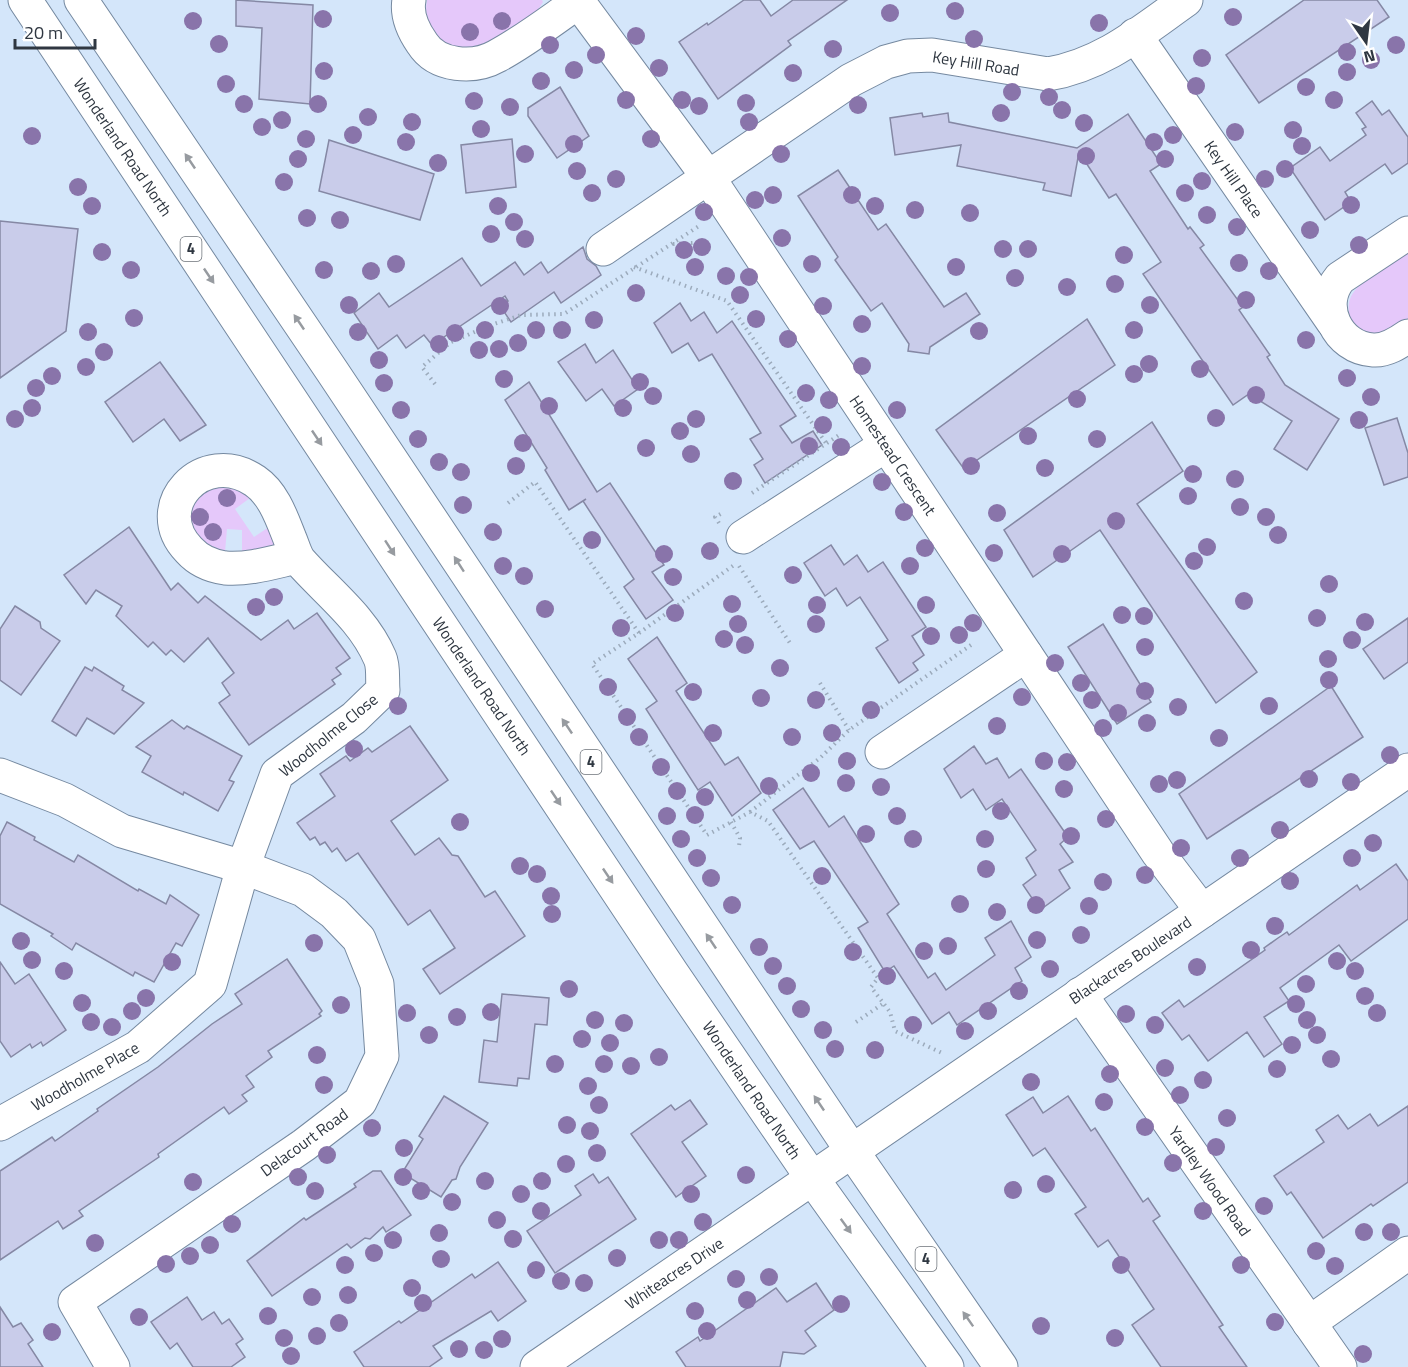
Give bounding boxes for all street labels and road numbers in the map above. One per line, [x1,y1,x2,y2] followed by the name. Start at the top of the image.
[931,44,1021,82] street label: Key Hill Road
[68,73,178,221] street label: Wonderland Road North
[1199,135,1269,223] street label: Key Hill Place
[180,237,201,261] road number: 4
[844,390,942,520] street label: Homestead Crescent
[427,612,537,760] street label: Wonderland Road North
[273,688,383,782] street label: Woodholme Close
[580,750,602,774] road number: 4
[1064,910,1196,1010] street label: Blackacres Boulevard
[697,1016,807,1164] street label: Wonderland Road North
[27,1035,143,1117] street label: Woodholme Place
[255,1102,353,1182] street label: Delacourt Road
[1163,1121,1257,1241] street label: Yardley Wood Road
[620,1231,728,1315] street label: Whiteacres Drive
[916,1247,936,1271] road number: 4

